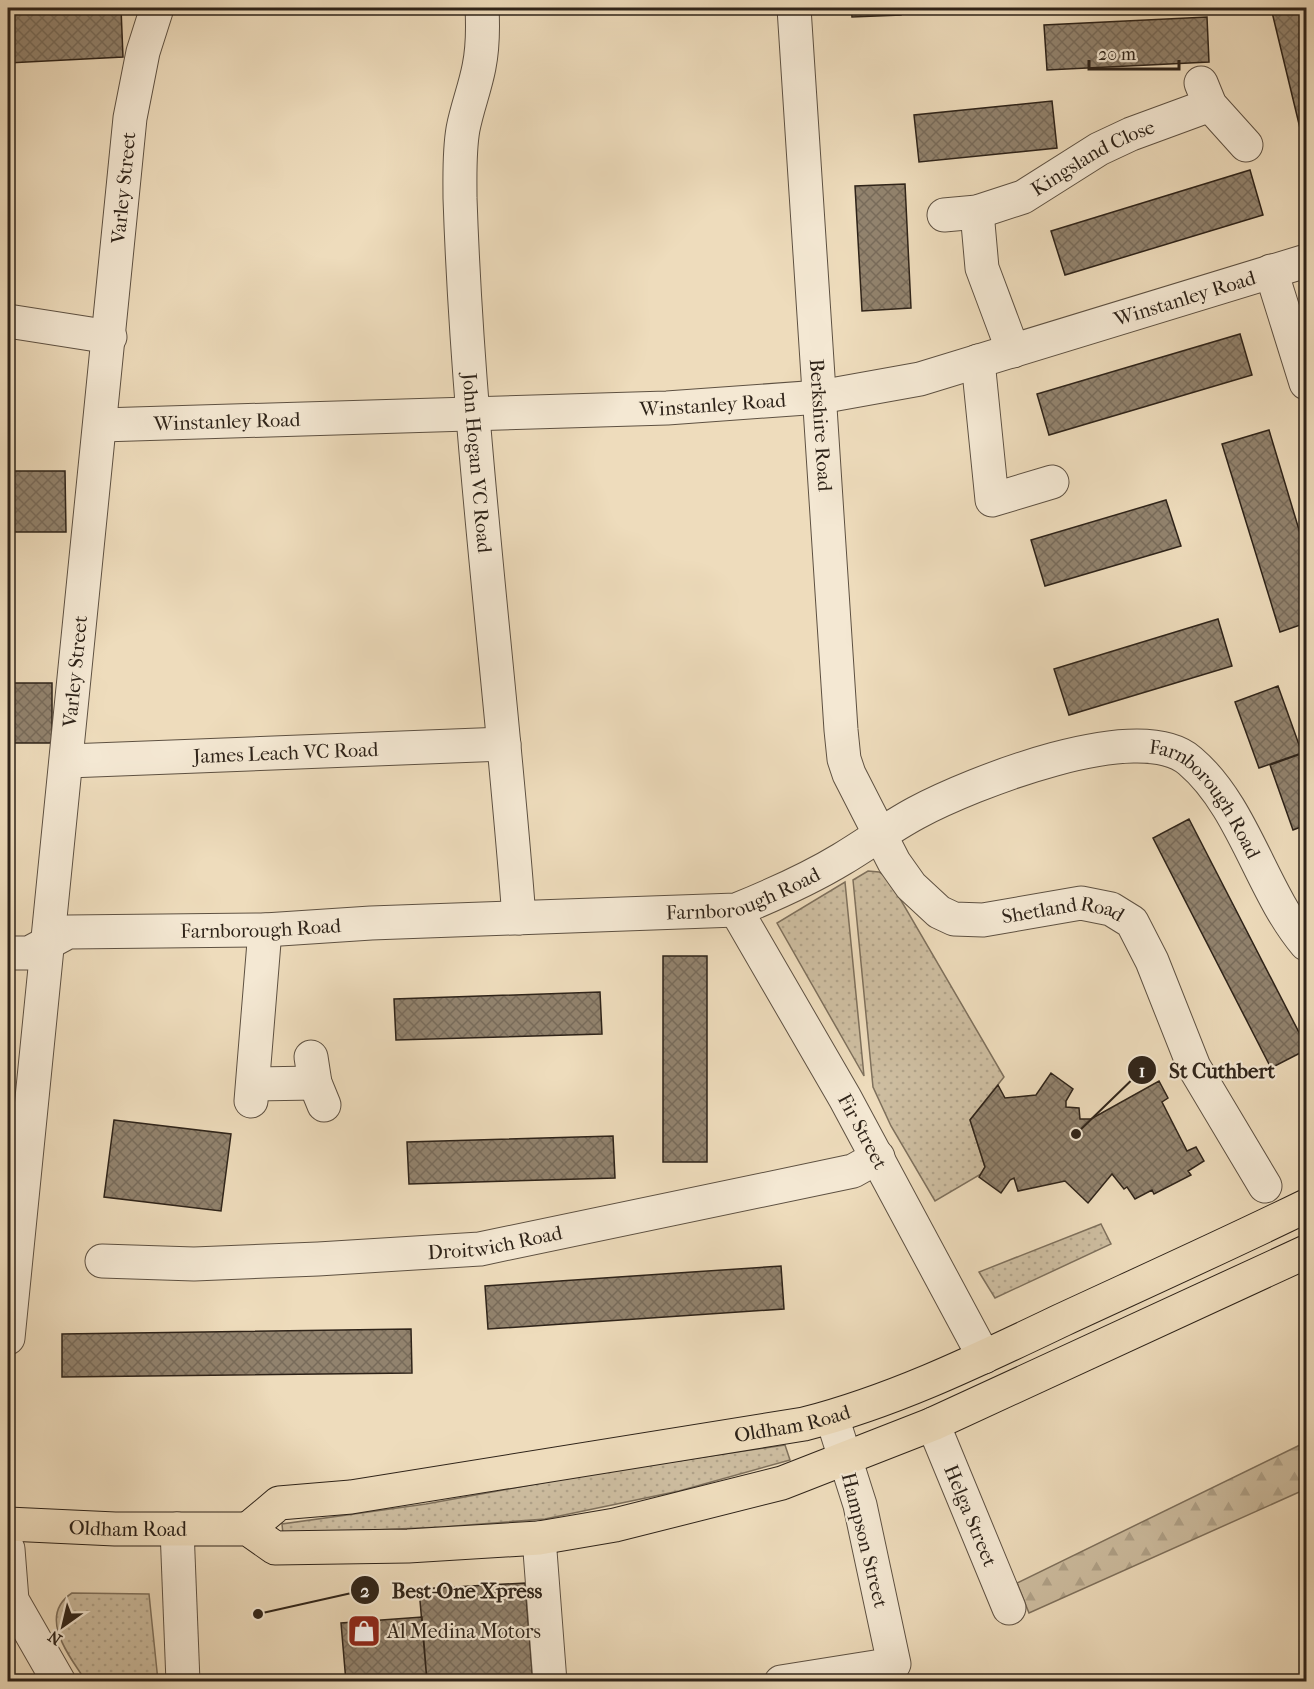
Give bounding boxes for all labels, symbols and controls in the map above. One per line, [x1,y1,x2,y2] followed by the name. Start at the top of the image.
[1089,33,1179,71] scale bar
[1098,44,1136,65] text: 20 m
[1027,115,1158,201] street label: Kingsland Close
[106,131,141,246] street label: Varley Street
[1110,266,1259,331] street label: Winstanley Road
[805,358,837,493] street label: Berkshire Road
[458,370,496,555] street label: John Hogan VC Road
[638,388,788,421] street label: Winstanley Road
[152,408,302,435] street label: Winstanley Road
[58,614,92,729] street label: Varley Street
[1148,735,1265,864] street label: Farnborough Road
[191,738,380,768] street label: James Leach VC Road
[665,862,825,924] street label: Farnborough Road
[1000,892,1129,929] street label: Shetland Road
[180,914,343,943] street label: Farnborough Road
[1127,1051,1287,1090] callout: St Cuthbert
[1169,1059,1275,1083] text: St Cuthbert
[1139,1061,1145,1082] text: 1
[833,1090,892,1173] street label: Fir Street
[427,1221,565,1264] street label: Droitwich Road
[733,1400,854,1447] street label: Oldham Road
[939,1461,1002,1570] street label: Helga Street
[837,1470,892,1610] street label: Hampson Street
[68,1516,188,1541] street label: Oldham Road
[350,1571,554,1610] callout: Best-One Xpress
[392,1579,542,1603] text: Best-One Xpress
[360,1581,370,1602] text: 2
[33,1596,93,1656] north arrow
[346,1613,382,1649] shop icon: Al Medina Motors
[386,1620,541,1643] place label: Al Medina Motors
[44,1626,65,1649] text: N

